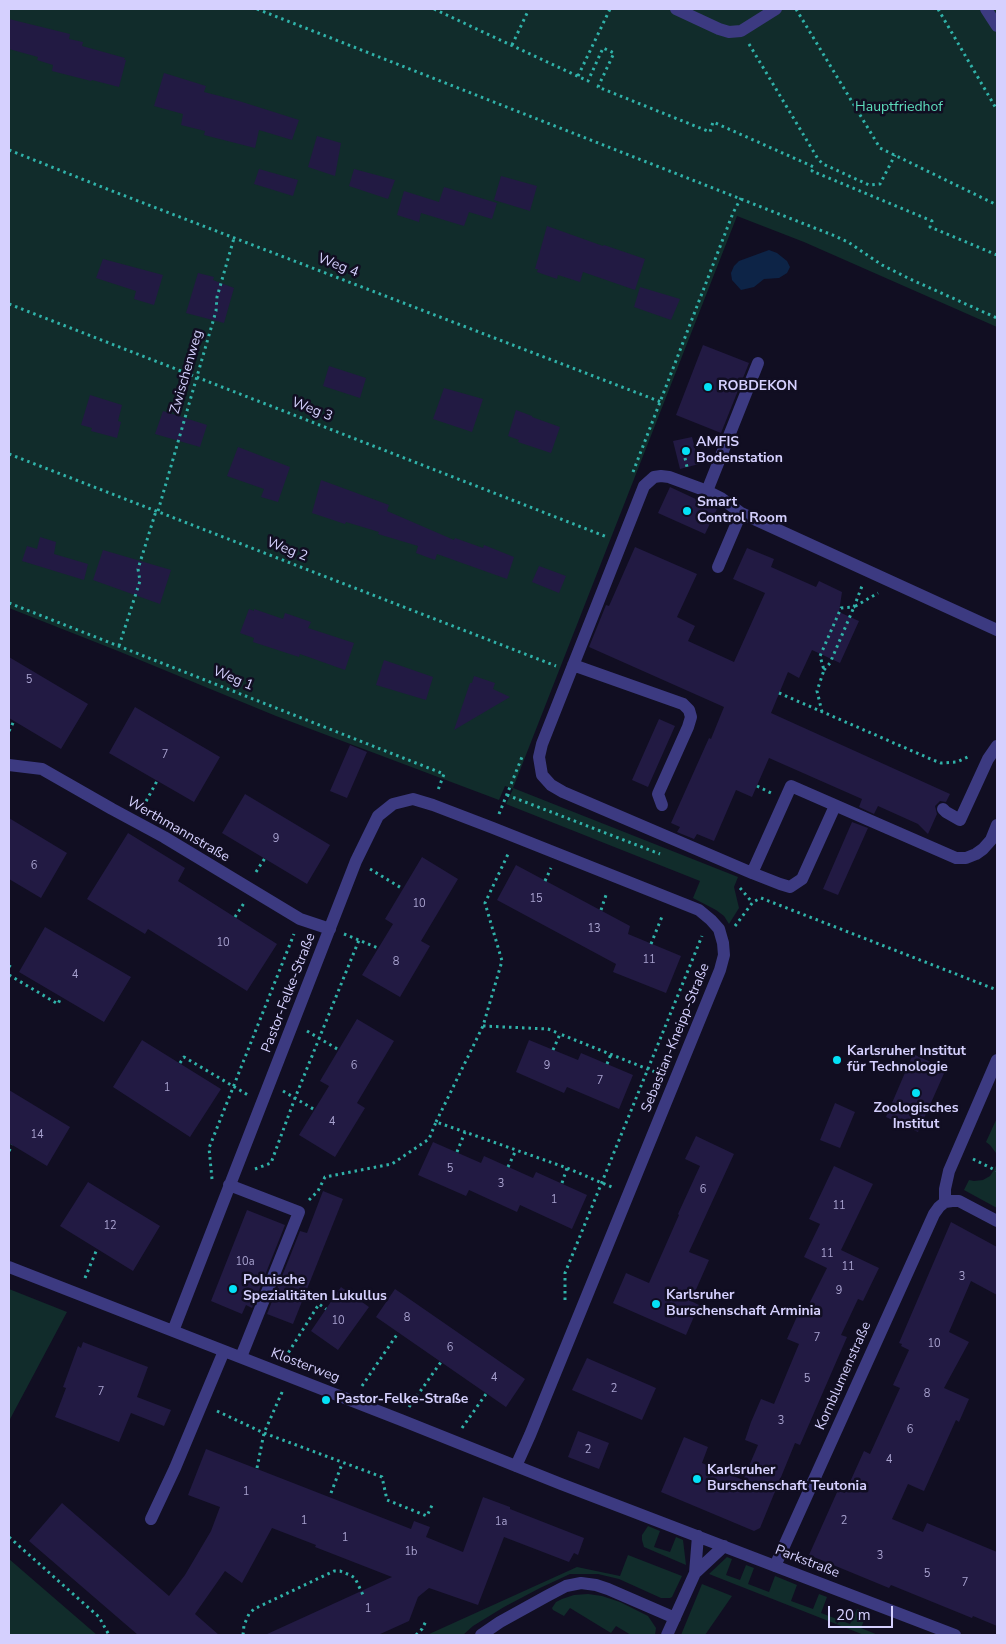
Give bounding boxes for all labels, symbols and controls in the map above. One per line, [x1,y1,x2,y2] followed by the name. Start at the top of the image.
[855,100,943,116] park label: Hauptfriedhof
[315,251,361,281] street label: Weg 4
[167,328,207,416] street label: Zwischenweg
[718,379,798,395] place label: ROBDEKON
[702,381,714,393] marker: ROBDEKON
[289,395,335,425] street label: Weg 3
[696,435,783,468] place label: AMFIS Bodenstation
[680,445,692,457] marker: AMFIS Bodenstation
[697,495,787,528] place label: Smart Control Room
[681,505,693,517] marker: Smart Control Room
[264,535,310,565] street label: Weg 2
[210,663,256,695] street label: Weg 1
[26,673,32,687] house number: 5
[162,748,168,762] house number: 7
[124,794,232,866] street label: Werthmannstraße
[273,832,279,846] house number: 9
[31,859,37,873] house number: 6
[529,892,543,906] house number: 15
[412,897,426,911] house number: 10
[587,922,601,936] house number: 13
[258,931,320,1055] street label: Pastor-Felke-Straße
[216,936,230,950] house number: 10
[642,953,656,967] house number: 11
[393,955,399,969] house number: 8
[638,961,714,1115] street label: Sebastian-Kneipp-Straße
[72,968,78,982] house number: 4
[847,1044,966,1076] place label: Karlsruher Institut für Technologie
[831,1054,843,1066] marker: Karlsruher Institut für Technologie
[351,1059,357,1073] house number: 6
[544,1059,550,1073] house number: 9
[597,1074,603,1088] house number: 7
[164,1081,170,1095] house number: 1
[910,1087,922,1099] marker: Zoologisches Institut
[874,1101,958,1134] place label: Zoologisches Institut
[329,1115,335,1129] house number: 4
[30,1128,44,1142] house number: 14
[447,1162,453,1176] house number: 5
[498,1177,504,1191] house number: 3
[700,1183,706,1197] house number: 6
[551,1193,557,1207] house number: 1
[832,1199,846,1213] house number: 11
[103,1219,117,1233] house number: 12
[820,1247,834,1261] house number: 11
[235,1255,255,1269] house number: 10a
[841,1260,855,1274] house number: 11
[959,1270,965,1284] house number: 3
[243,1273,387,1305] place label: Polnische Spezialitäten Lukullus
[227,1283,239,1295] marker: Polnische Spezialitäten Lukullus
[836,1284,842,1298] house number: 9
[666,1288,821,1320] place label: Karlsruher Burschenschaft Arminia
[650,1298,662,1310] marker: Karlsruher Burschenschaft Arminia
[404,1311,410,1325] house number: 8
[331,1314,345,1328] house number: 10
[813,1319,875,1433] street label: Kornblumenstraße
[814,1331,820,1345] house number: 7
[927,1337,941,1351] house number: 10
[447,1341,453,1355] house number: 6
[268,1345,342,1387] street label: Klosterweg
[491,1371,497,1385] house number: 4
[804,1372,810,1386] house number: 5
[611,1382,617,1396] house number: 2
[98,1385,104,1399] house number: 7
[924,1387,930,1401] house number: 8
[336,1392,468,1408] place label: Pastor-Felke-Straße
[320,1394,332,1406] marker: Pastor-Felke-Straße
[778,1414,784,1428] house number: 3
[907,1423,913,1437] house number: 6
[585,1443,591,1457] house number: 2
[886,1453,892,1467] house number: 4
[707,1463,867,1495] place label: Karlsruher Burschenschaft Teutonia
[691,1473,703,1485] marker: Karlsruher Burschenschaft Teutonia
[243,1485,249,1499] house number: 1
[301,1514,307,1528] house number: 1
[841,1514,847,1528] house number: 2
[495,1515,507,1529] house number: 1a
[342,1531,348,1545] house number: 1
[772,1542,842,1582] street label: Parkstraße
[404,1545,418,1559] house number: 1b
[877,1549,883,1563] house number: 3
[924,1567,930,1581] house number: 5
[962,1576,968,1590] house number: 7
[831,1596,896,1628] scale bar
[365,1602,371,1616] house number: 1
[836,1605,871,1625] text: 20 m

